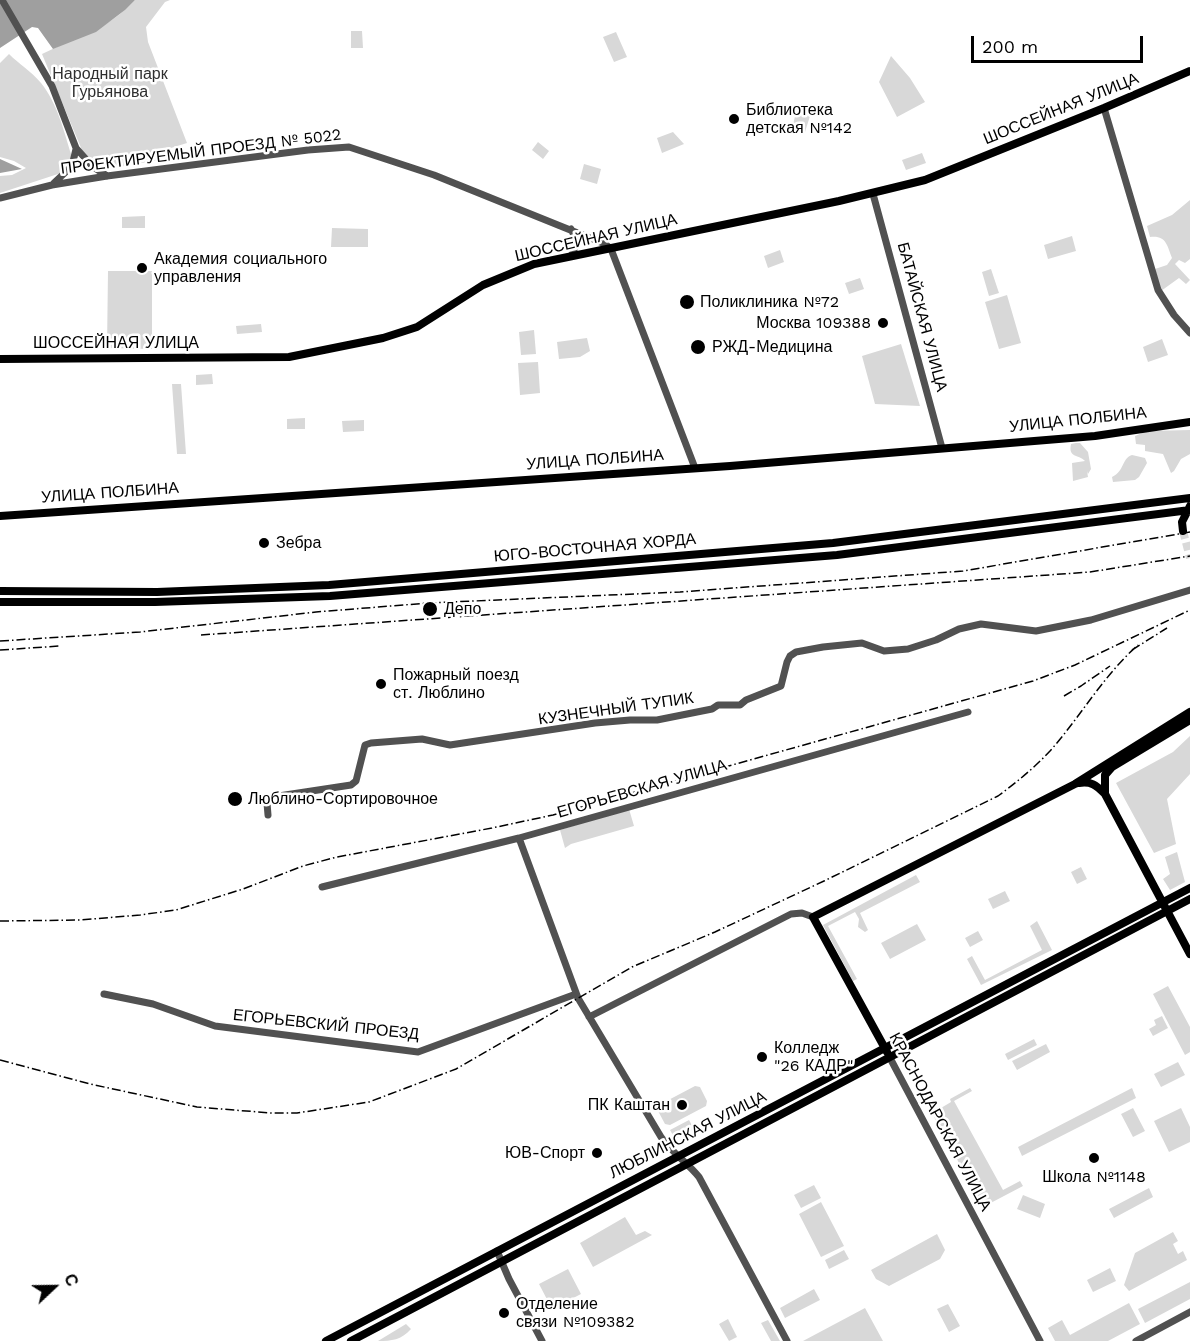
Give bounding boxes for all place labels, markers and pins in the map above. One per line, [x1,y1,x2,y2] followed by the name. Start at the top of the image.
[746,100,852,138] place label: Библиотека детская №142
[727,112,741,126] marker: Библиотека детская №142
[154,249,327,287] place label: Академия социального управления
[135,261,149,275] marker: Академия социального управления
[700,292,839,312] place label: Поликлиника №72
[678,293,696,311] marker: Поликлиника №72
[756,313,871,333] place label: Москва 109388
[876,316,890,330] marker: Москва 109388
[712,337,832,357] place label: РЖД-Медицина
[689,338,707,356] marker: РЖД-Медицина
[276,533,321,553] place label: Зебра
[257,536,271,550] marker: Зебра
[444,599,481,619] place label: Депо
[421,600,439,618] marker: Депо
[393,665,519,703] place label: Пожарный поезд ст. Люблино
[374,677,388,691] marker: Пожарный поезд ст. Люблино
[248,789,438,809] place label: Люблино-Сортировочное
[226,790,244,808] marker: Люблино-Сортировочное
[774,1038,853,1076] place label: Колледж "26 КАДР"
[755,1050,769,1064] marker: Колледж "26 КАДР"
[588,1095,670,1115] place label: ПК Каштан
[675,1098,689,1112] marker: ПК Каштан
[505,1143,585,1163] place label: ЮВ-Спорт
[590,1146,604,1160] marker: ЮВ-Спорт
[1087,1151,1101,1165] marker: Школа №1148
[1042,1167,1146,1187] place label: Школа №1148
[516,1294,634,1332] place label: Отделение связи №109382
[497,1306,511,1320] marker: Отделение связи №109382

